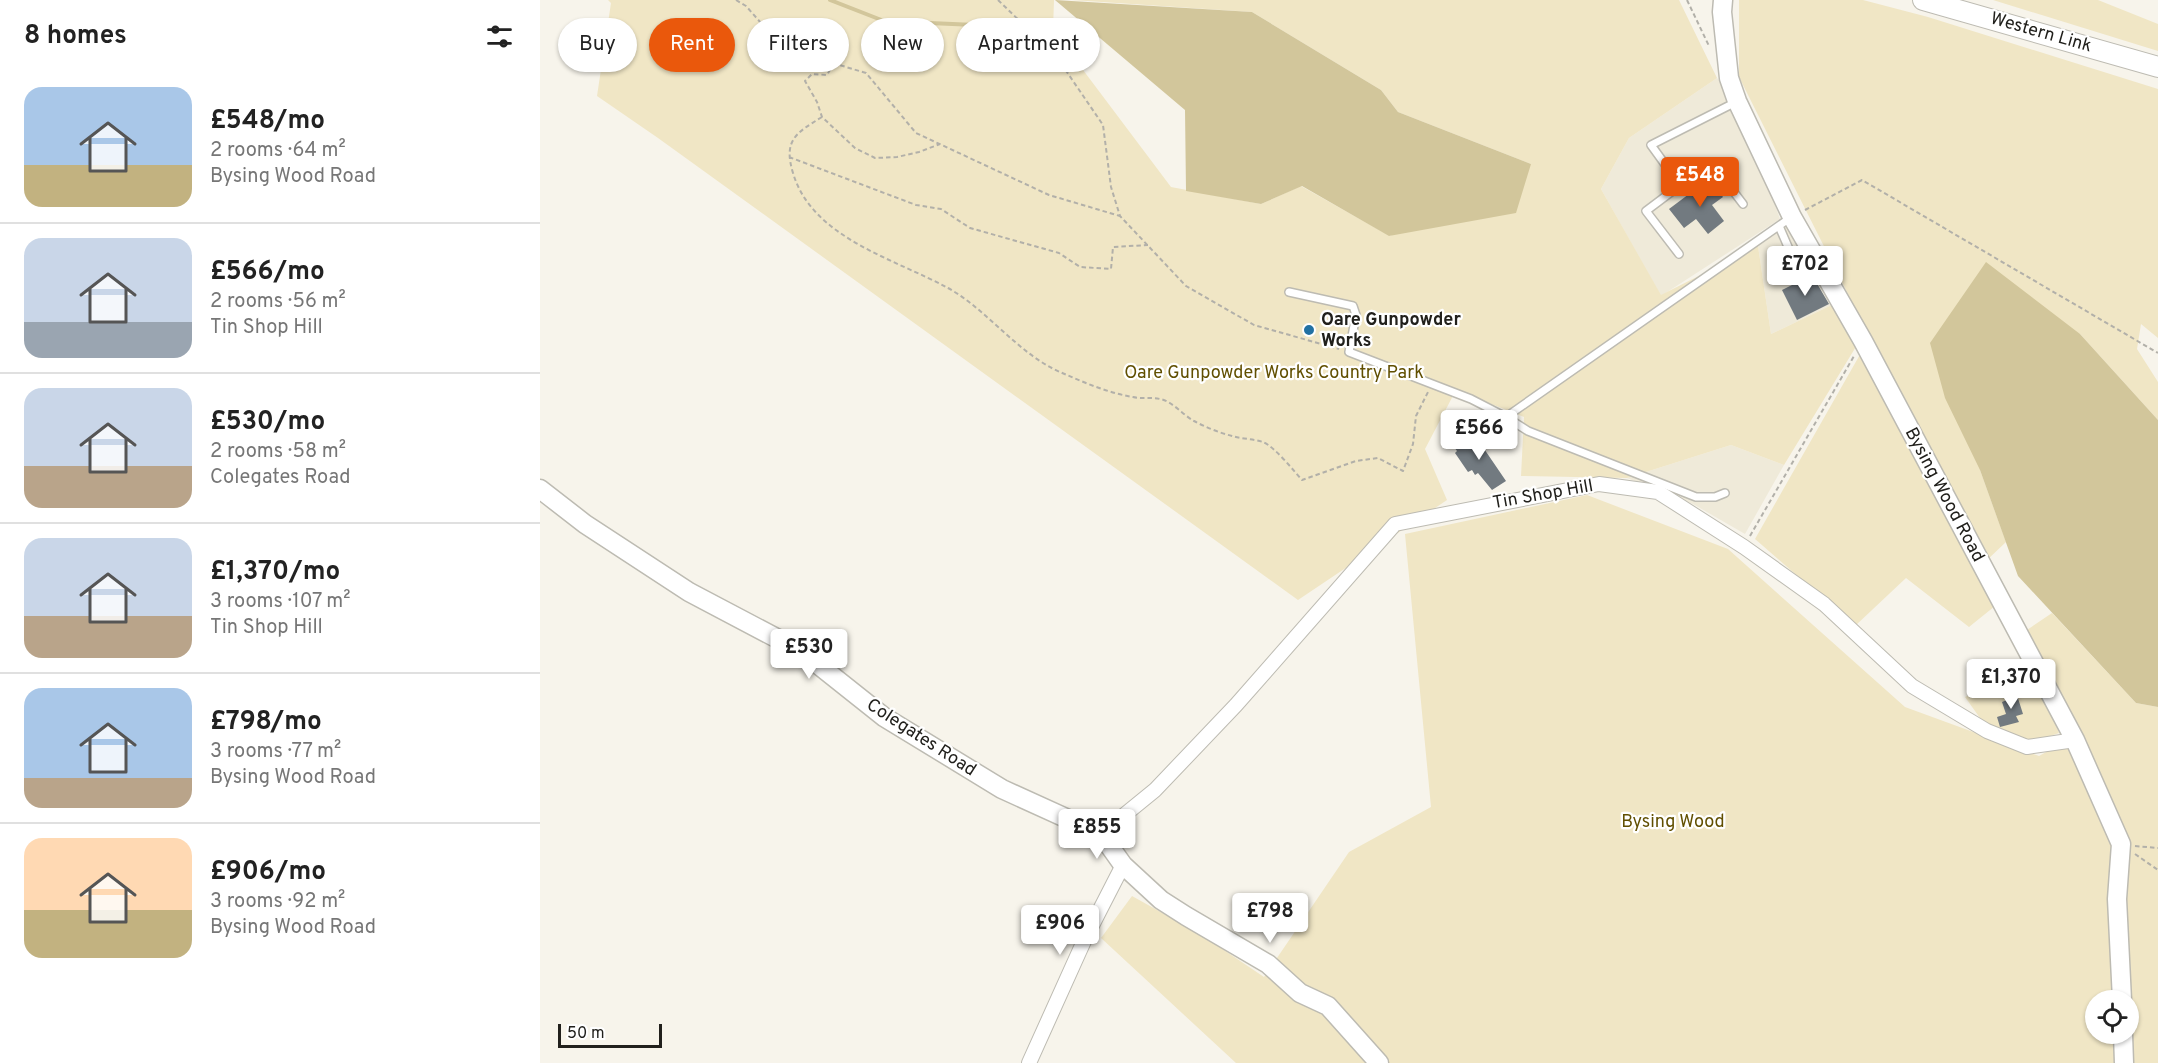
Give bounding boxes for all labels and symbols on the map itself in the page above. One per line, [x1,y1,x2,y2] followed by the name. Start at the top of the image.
[1988,8,2094,58] street label: Western Link
[1664,157,1736,208] pin: £548
[1769,246,1841,297] pin: £702
[1321,309,1461,353] place label: Oare Gunpowder Works
[1302,323,1316,337] marker: Oare Gunpowder Works
[1124,362,1424,385] park label: Oare Gunpowder Works Country Park
[1443,410,1515,461] pin: £566
[1899,424,1989,566] street label: Bysing Wood Road
[1491,475,1595,515] street label: Tin Shop Hill
[773,629,845,680] pin: £530
[1962,659,2060,710] pin: £1,370
[862,694,980,782] street label: Colegates Road
[1061,809,1133,860] pin: £855
[1621,811,1725,834] park label: Bysing Wood
[1234,893,1306,944] pin: £798
[1024,905,1096,956] pin: £906
[558,1021,662,1048] scale bar

